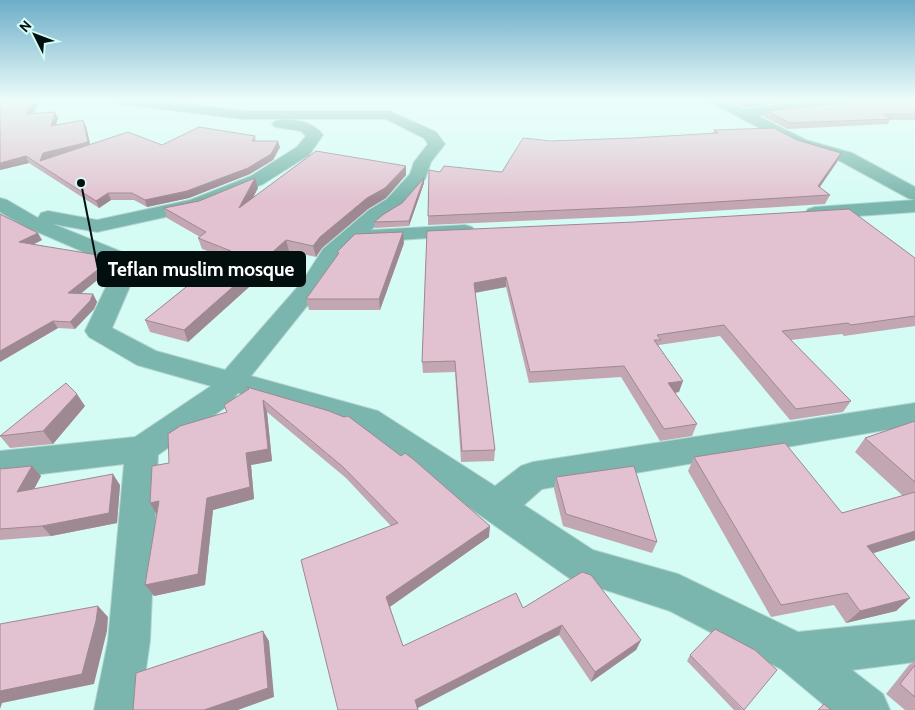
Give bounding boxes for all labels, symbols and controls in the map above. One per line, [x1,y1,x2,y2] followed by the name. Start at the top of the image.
[10,10,60,60] north arrow
[15,17,35,36] text: N
[98,252,305,286] callout: Teflan muslim mosque
[108,258,294,281] text: Teflan muslim mosque

